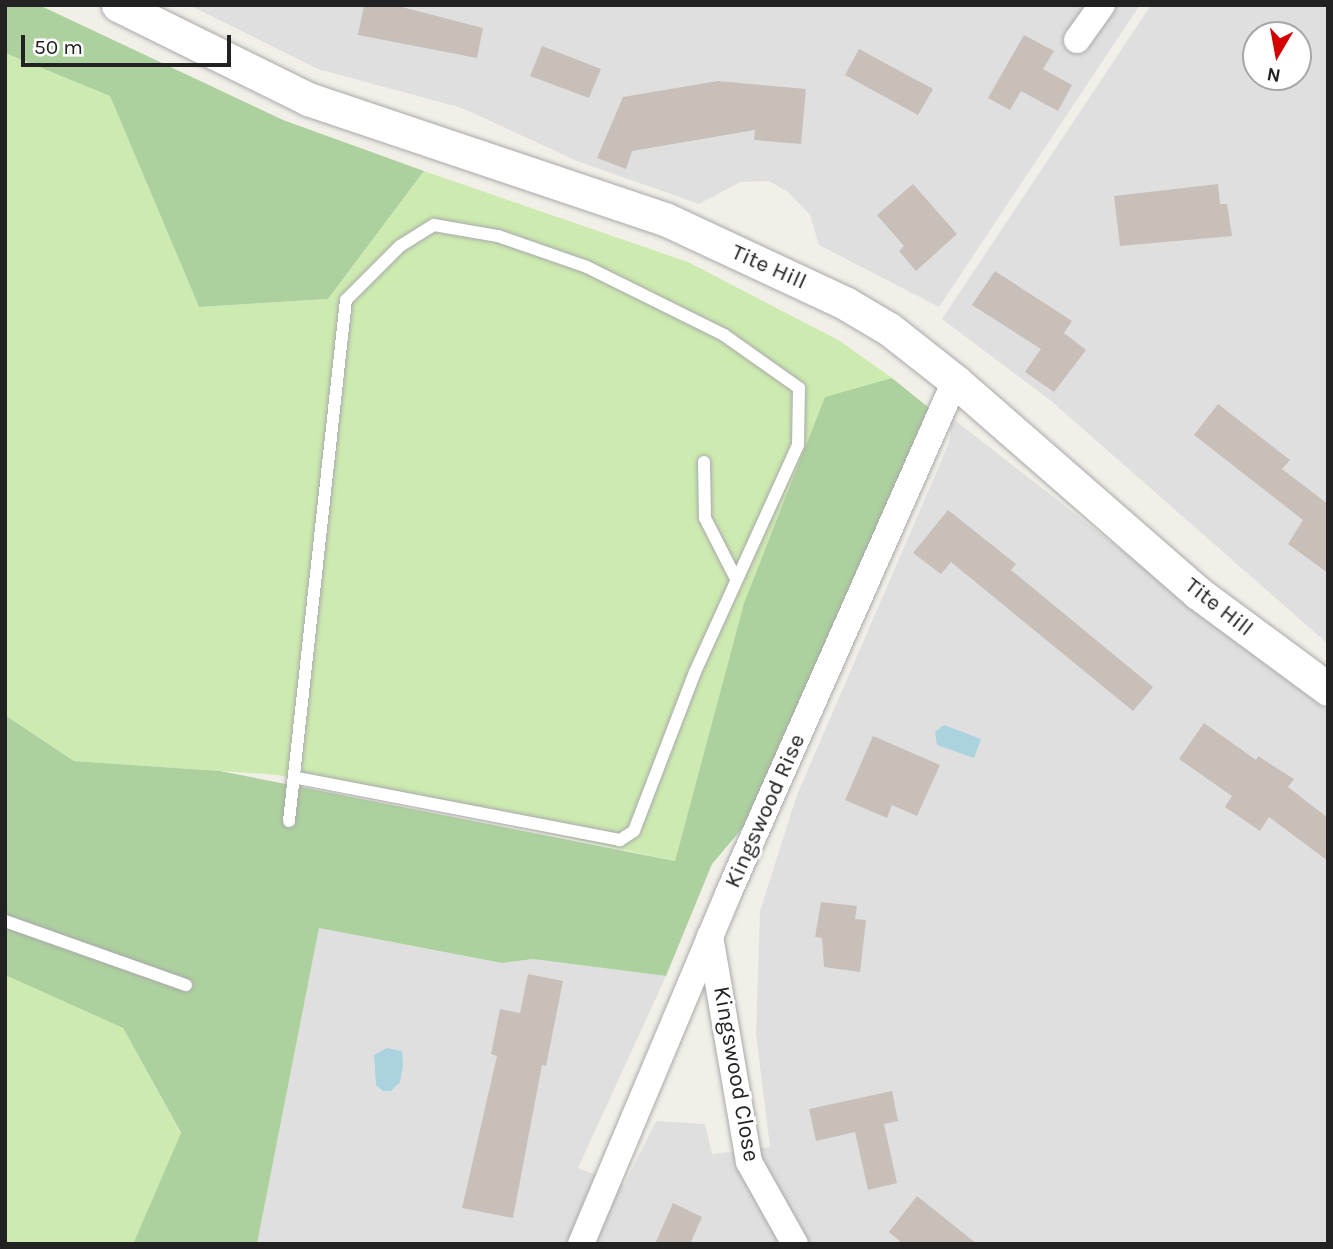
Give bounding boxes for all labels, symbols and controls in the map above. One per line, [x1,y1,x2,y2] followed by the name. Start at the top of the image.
[24,21,234,65] scale bar
[1242,21,1312,91] north arrow
[34,35,83,59] text: 50 m
[1265,63,1282,87] text: N
[727,238,811,296] street label: Tite Hill
[1179,572,1259,642] street label: Tite Hill
[719,730,811,892] street label: Kingswood Rise
[707,984,765,1164] street label: Kingswood Close

